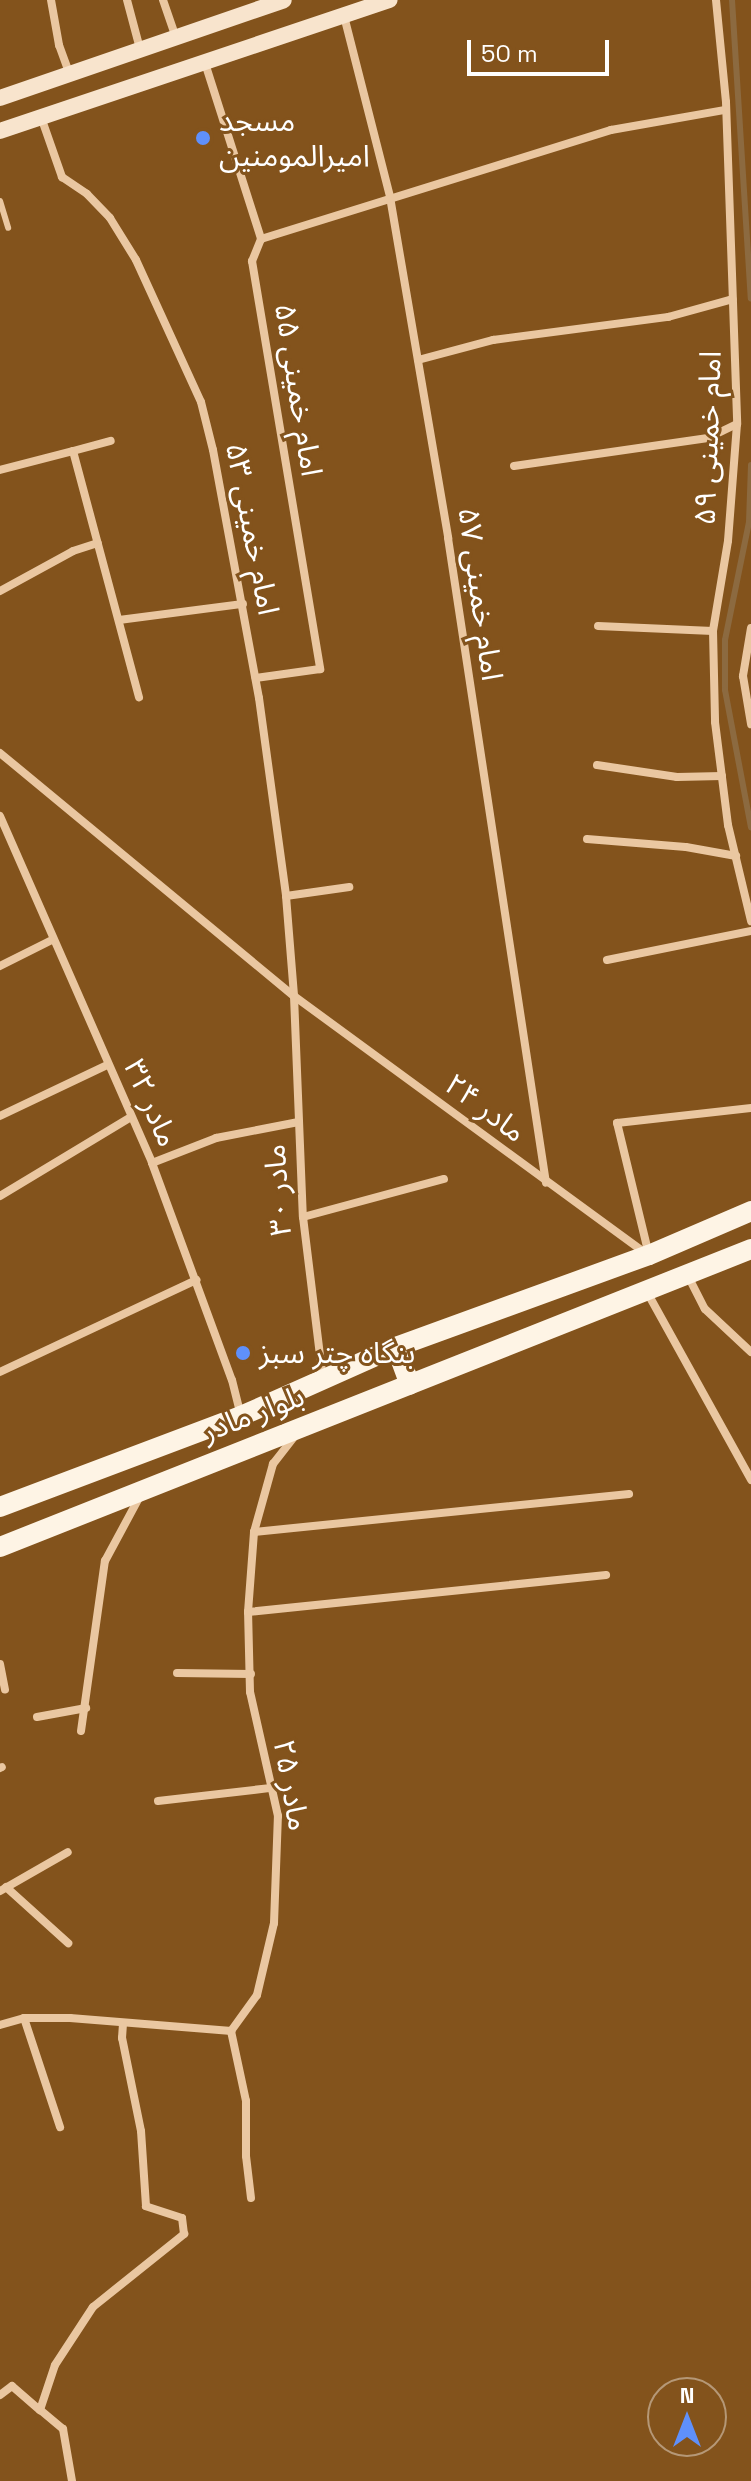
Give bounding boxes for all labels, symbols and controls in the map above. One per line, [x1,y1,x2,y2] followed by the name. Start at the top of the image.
[471,24,613,74] scale bar
[481,38,538,69] text: 50 m
[219,103,370,174] place label: مسجد امیرالمومنین
[194,129,212,147] marker: مسجد امیرالمومنین
[267,301,329,479] street label: امام خمینی ۵۵
[687,350,729,526] street label: امام خمینی ۵۹
[218,440,286,618] street label: امام خمینی ۵۳
[450,505,510,683] street label: امام خمینی ۵۷
[116,1054,186,1152] street label: مادر ۳۲
[437,1066,533,1150] street label: مادر ۲۴
[257,1143,299,1237] street label: مادر ۳۰
[259,1335,415,1371] place label: بنگاه چتر سبز
[234,1344,252,1362] marker: بنگاه چتر سبز
[197,1378,309,1450] street label: بلوار مادر
[265,1737,317,1833] street label: مادر ۲۵
[647,2377,727,2457] north arrow
[680,2381,694,2409] text: N

